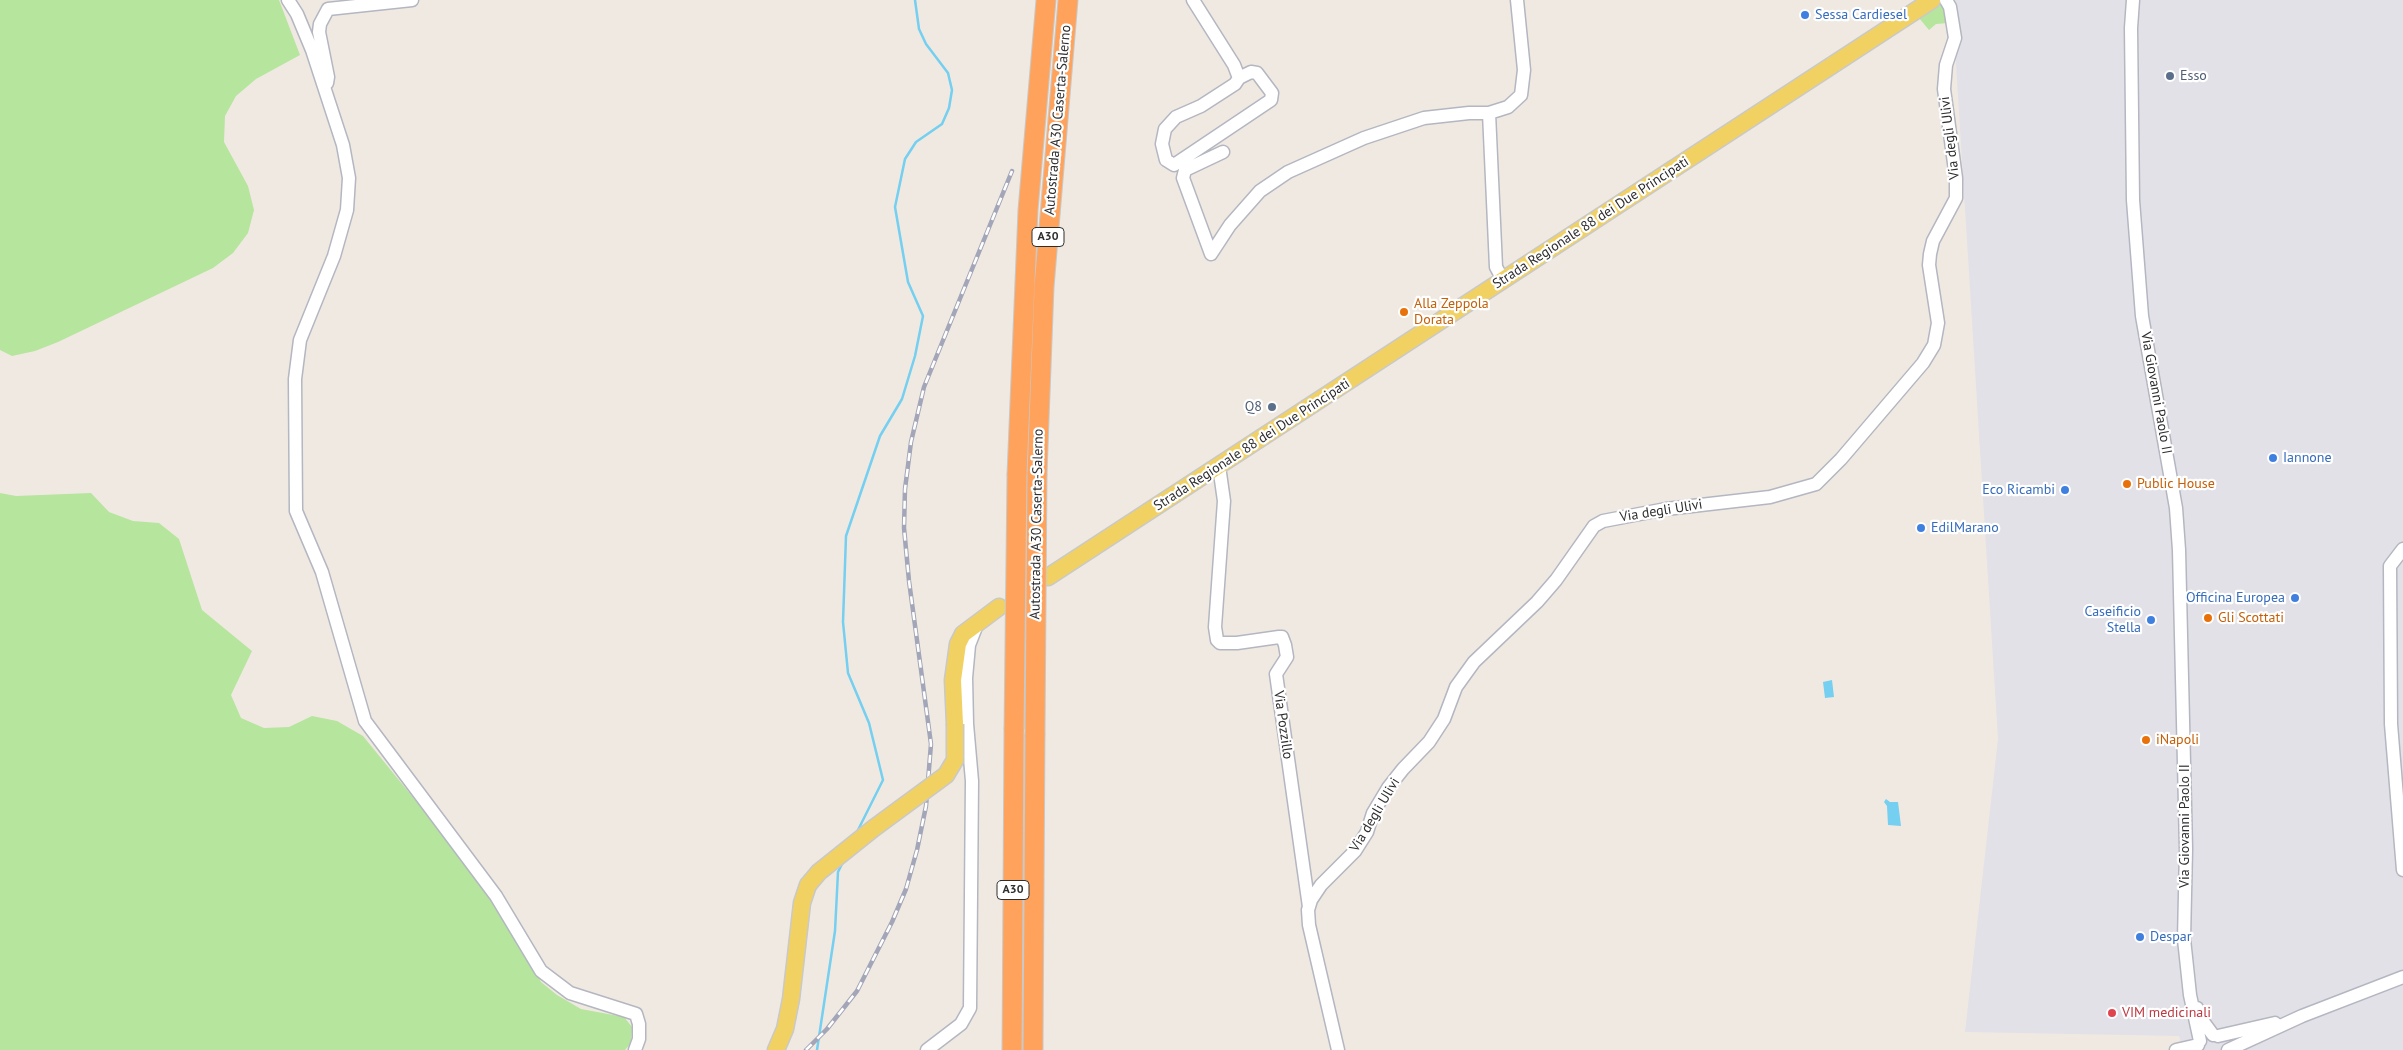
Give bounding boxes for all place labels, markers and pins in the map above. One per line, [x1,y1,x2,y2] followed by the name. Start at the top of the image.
[1815,7,1907,23] place label: Sessa Cardiesel
[1799,9,1811,21] marker: Sessa Cardiesel
[2180,68,2207,84] place label: Esso
[2164,70,2176,82] marker: Esso
[1414,296,1489,328] place label: Alla Zeppola Dorata
[1398,306,1410,318] marker: Alla Zeppola Dorata
[1245,399,1262,415] place label: Q8
[1266,401,1278,413] marker: Q8
[2283,450,2332,466] place label: Iannone
[2267,452,2279,464] marker: Iannone
[2137,476,2215,492] place label: Public House
[2121,478,2133,490] marker: Public House
[1982,482,2055,498] place label: Eco Ricambi
[2059,484,2071,496] marker: Eco Ricambi
[1931,520,1999,536] place label: EdilMarano
[1915,522,1927,534] marker: EdilMarano
[2186,590,2285,606] place label: Officina Europea
[2289,592,2301,604] marker: Officina Europea
[2084,604,2141,636] place label: Caseificio Stella
[2218,610,2284,626] place label: Gli Scottati
[2202,612,2214,624] marker: Gli Scottati
[2145,614,2157,626] marker: Caseificio Stella
[2156,732,2199,748] place label: iNapoli
[2140,734,2152,746] marker: iNapoli
[2150,929,2191,945] place label: Despar
[2134,931,2146,943] marker: Despar
[2122,1005,2211,1021] place label: VIM medicinali
[2106,1007,2118,1019] marker: VIM medicinali

